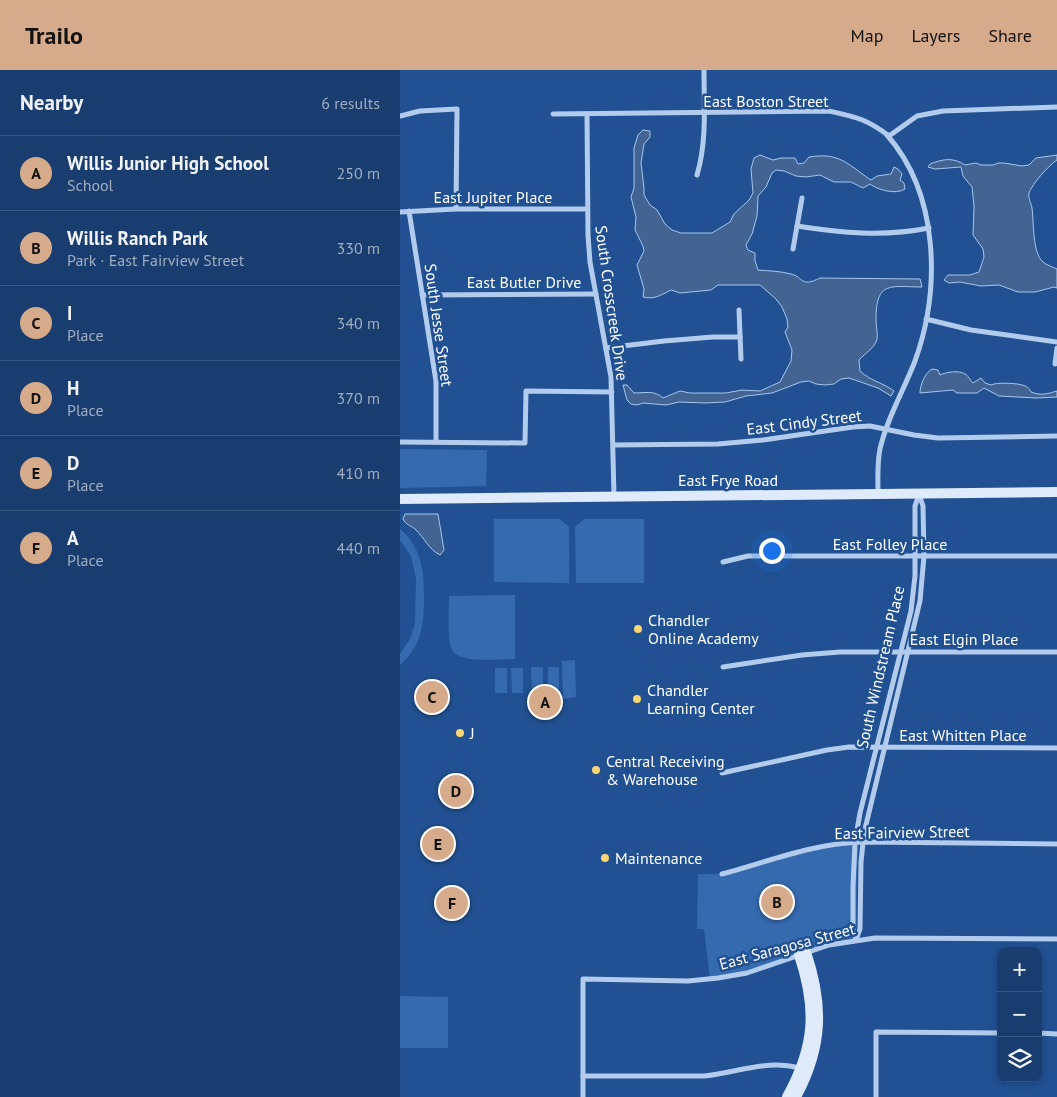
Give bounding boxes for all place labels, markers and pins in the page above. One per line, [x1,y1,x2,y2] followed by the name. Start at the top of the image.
[648,610,759,648] place label: Chandler Online Academy
[632,623,644,635] marker: Chandler Online Academy
[416,678,448,716] pin: C
[647,680,755,718] place label: Chandler Learning Center
[529,683,561,721] pin: A
[631,693,643,705] marker: Chandler Learning Center
[469,723,475,743] place label: J
[454,727,466,739] marker: J
[606,751,725,789] place label: Central Receiving & Warehouse
[590,764,602,776] marker: Central Receiving & Warehouse
[440,772,472,810] pin: D
[422,825,454,863] pin: E
[615,848,702,868] place label: Maintenance
[599,852,611,864] marker: Maintenance
[761,883,793,921] pin: B
[436,884,468,922] pin: F

